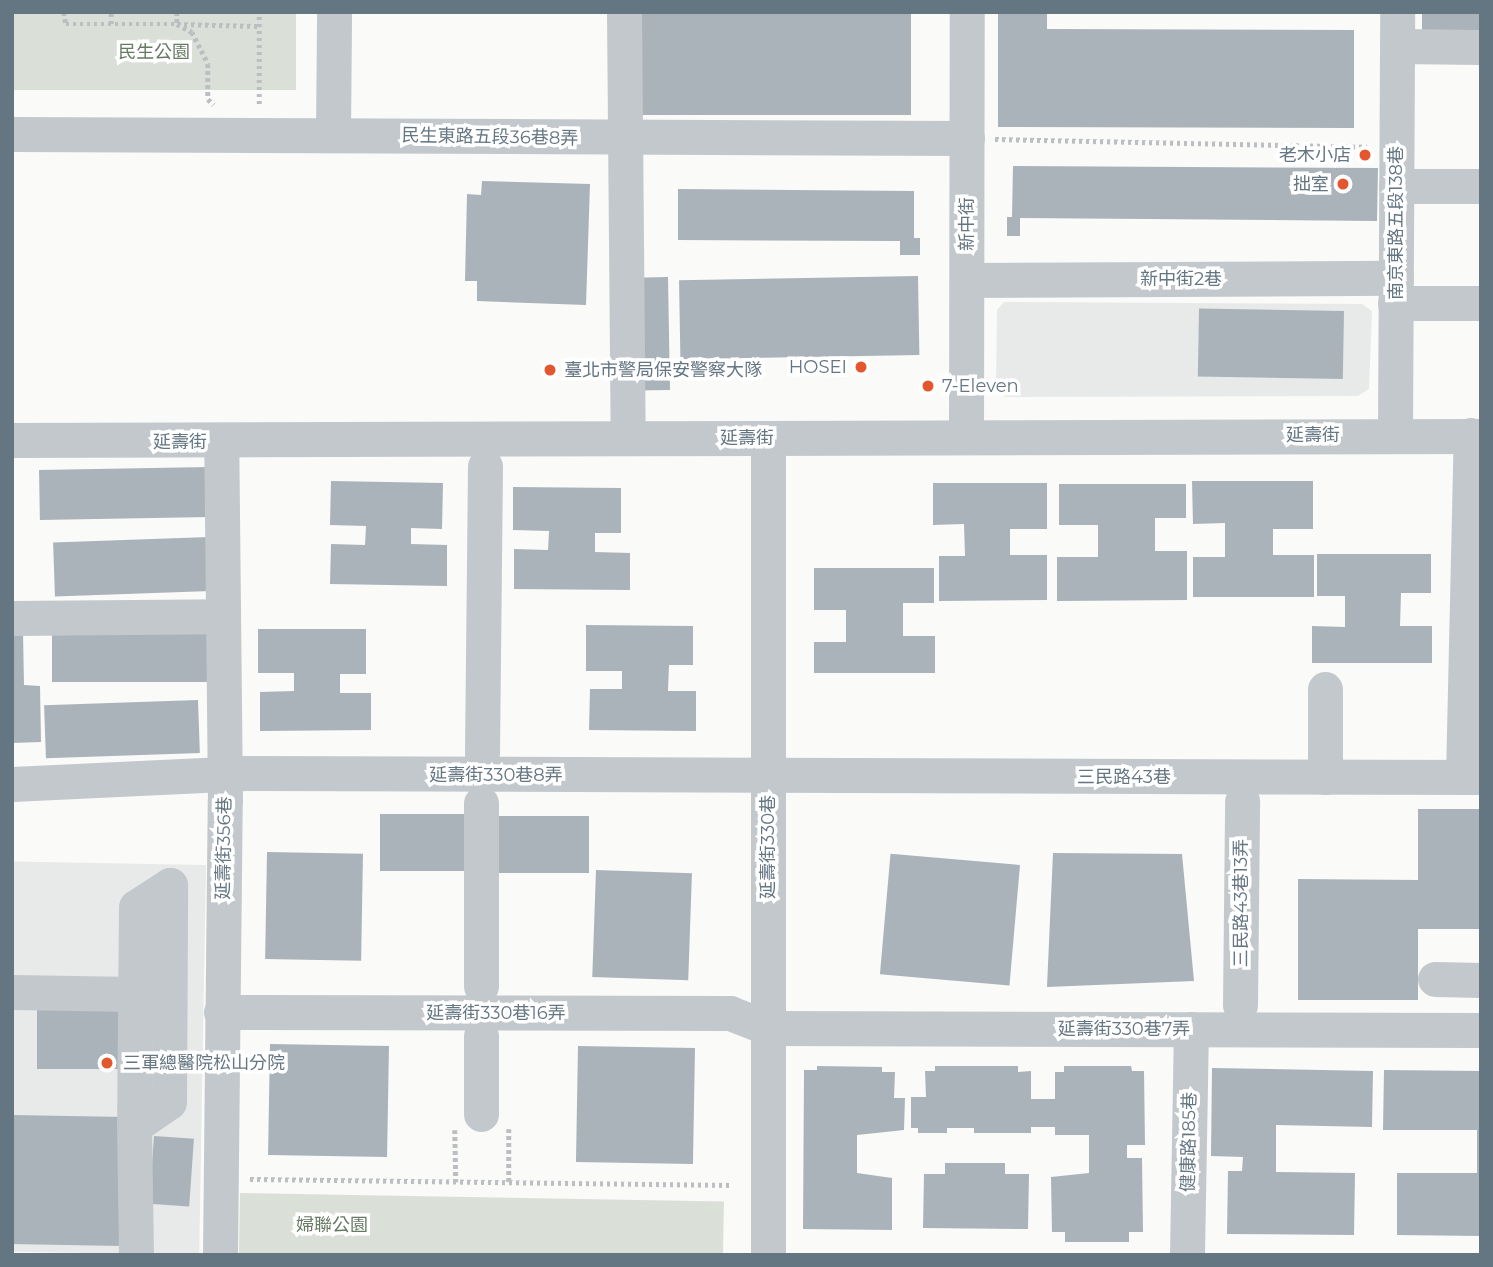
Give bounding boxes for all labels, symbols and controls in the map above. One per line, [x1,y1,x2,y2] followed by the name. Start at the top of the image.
[118,41,190,63] park label: 民生公園
[402,125,578,149] street label: 民生東路五段36巷8弄
[1279,144,1351,166] place label: 老木小店
[1385,146,1407,300] street label: 南京東路五段138巷
[1357,147,1373,163] marker: 老木小店
[1293,173,1329,195] place label: 拙室
[1335,176,1351,192] marker: 拙室
[956,197,978,251] street label: 新中街
[1140,268,1222,290] street label: 新中街2巷
[789,356,847,378] place label: HOSEI
[564,359,762,381] place label: 臺北市警局保安警察大隊
[853,359,869,375] marker: HOSEI
[542,362,558,378] marker: 臺北市警局保安警察大隊
[942,375,1019,397] place label: 7-Eleven
[920,378,936,394] marker: 7-Eleven
[1286,424,1340,446] street label: 延壽街
[720,427,774,449] street label: 延壽街
[153,431,207,453] street label: 延壽街
[429,764,563,786] street label: 延壽街330巷8弄
[1077,766,1171,788] street label: 三民路43巷
[757,795,779,899] street label: 延壽街330巷
[212,796,236,900] street label: 延壽街356巷
[1230,839,1252,967] street label: 三民路43巷13弄
[426,1002,566,1024] street label: 延壽街330巷16弄
[1058,1018,1190,1040] street label: 延壽街330巷7弄
[123,1052,285,1074] place label: 三軍總醫院松山分院
[97,1053,117,1073] marker: 三軍總醫院松山分院
[1177,1092,1201,1192] street label: 健康路185巷
[296,1214,368,1236] park label: 婦聯公園

